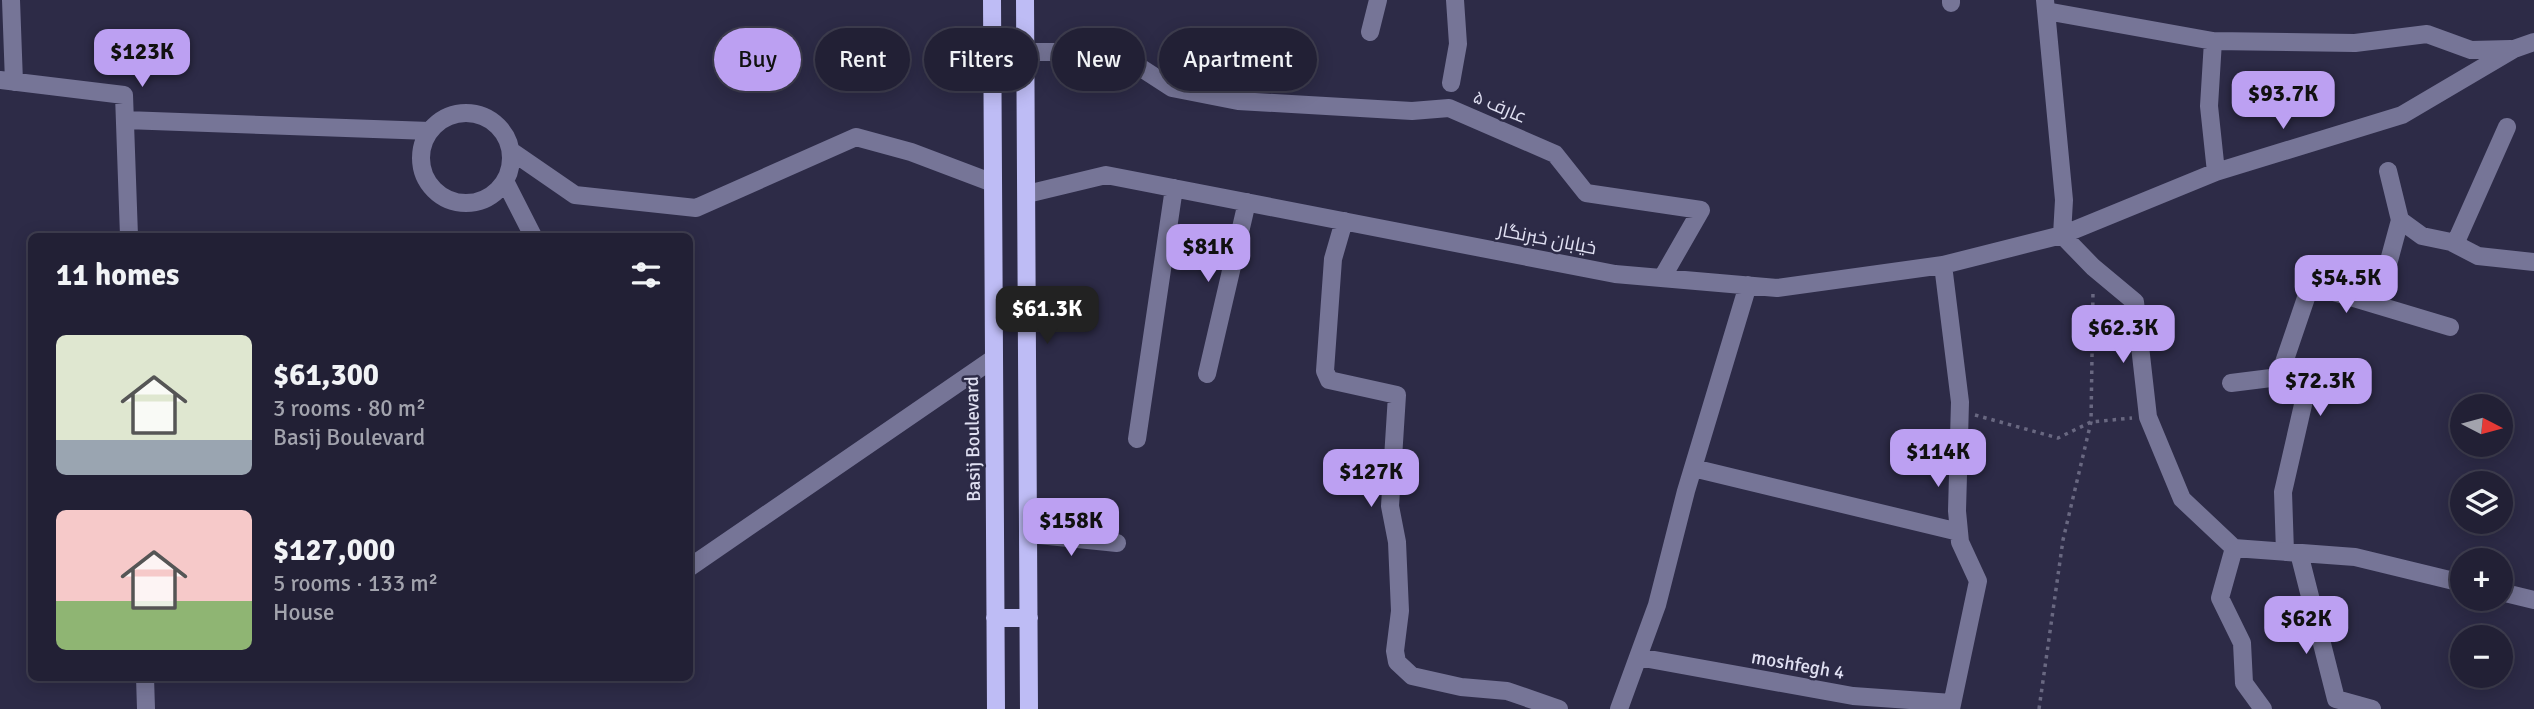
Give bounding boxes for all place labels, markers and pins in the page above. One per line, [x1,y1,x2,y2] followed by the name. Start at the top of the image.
[93,29,191,89] pin: $123K
[2226,72,2340,131] pin: $93.7K
[1167,224,1249,284] pin: $81K
[2289,256,2403,315] pin: $54.5K
[990,286,1104,346] pin: $61.3K
[2066,306,2180,365] pin: $62.3K
[2263,358,2377,418] pin: $72.3K
[1889,430,1987,489] pin: $114K
[1322,449,1420,509] pin: $127K
[1022,498,1120,558] pin: $158K
[2265,596,2347,656] pin: $62K

